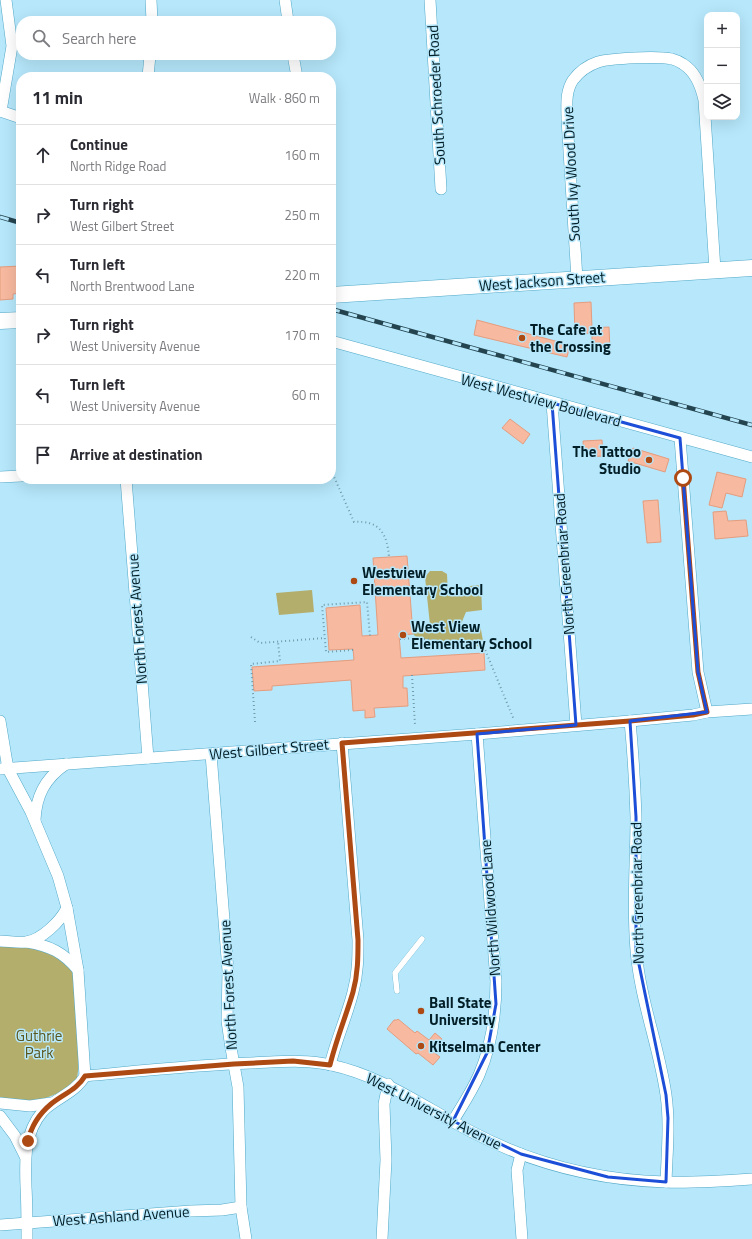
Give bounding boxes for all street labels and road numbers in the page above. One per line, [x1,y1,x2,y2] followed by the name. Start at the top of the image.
[421,24,451,166] street label: South Schroeder Road
[556,106,586,242] street label: South Ivy Wood Drive
[478,265,607,297] street label: West Jackson Street
[458,368,624,432] street label: West Westview Boulevard
[548,492,580,636] street label: North Greenbriar Road
[121,553,153,685] street label: North Forest Avenue
[208,732,330,766] street label: West Gilbert Street
[624,822,650,964] street label: North Greenbriar Road
[474,839,506,977] street label: North Wildwood Lane
[213,919,243,1051] street label: North Forest Avenue
[362,1067,506,1155] street label: West University Avenue
[52,1200,190,1232] street label: West Ashland Avenue

